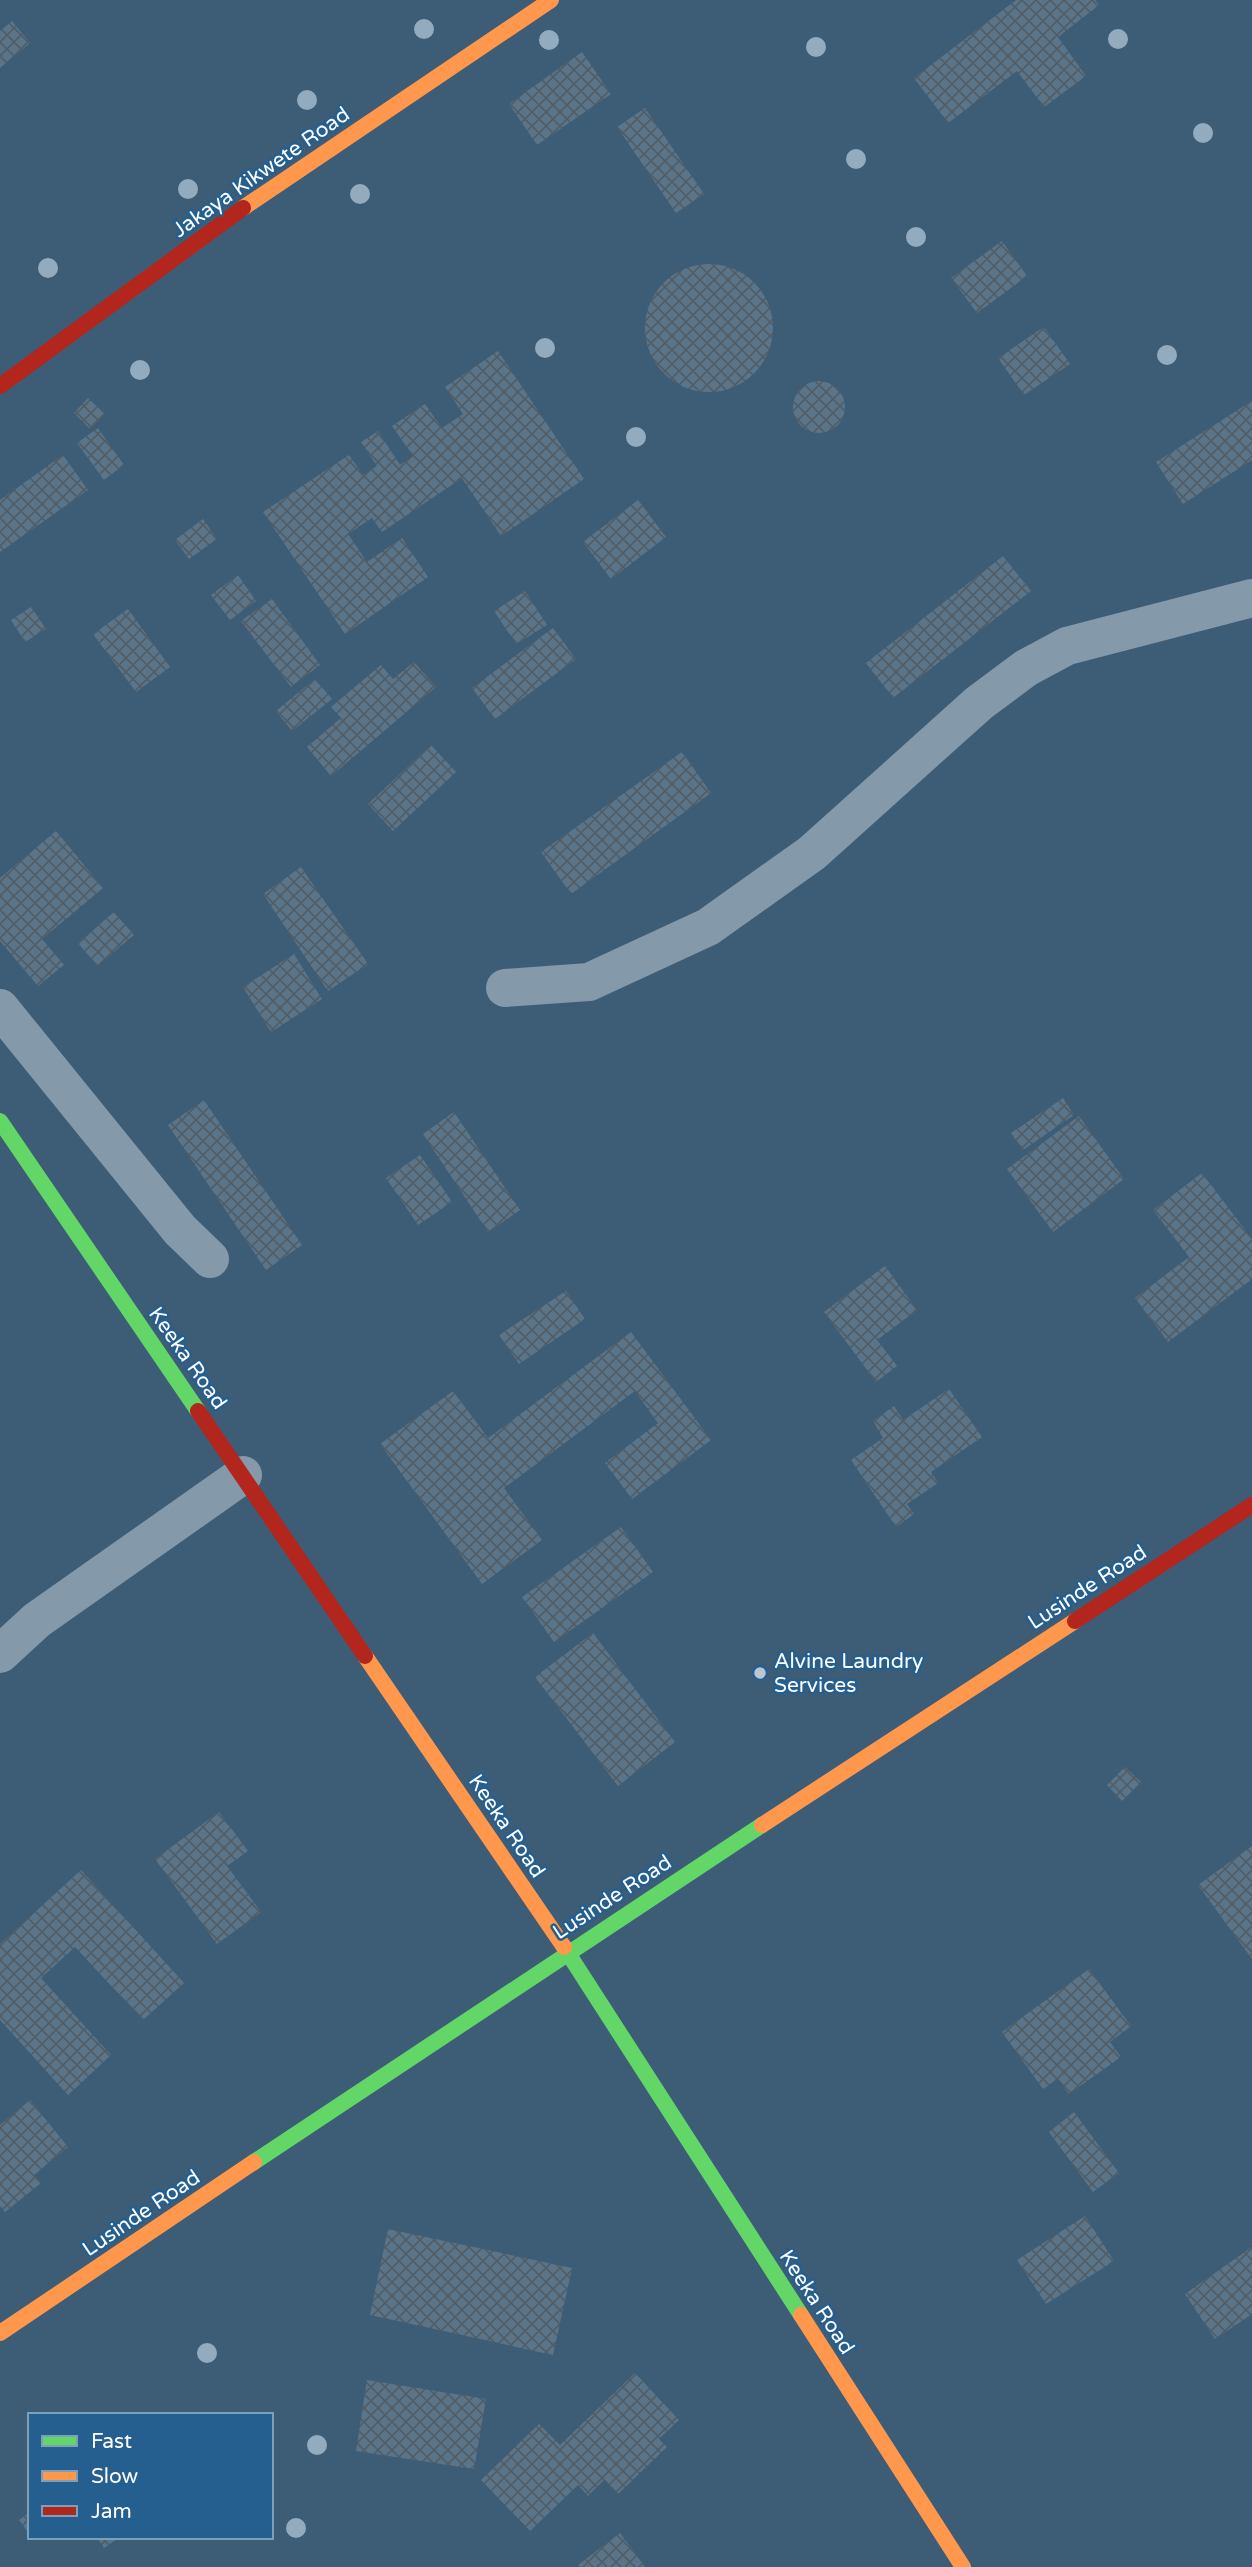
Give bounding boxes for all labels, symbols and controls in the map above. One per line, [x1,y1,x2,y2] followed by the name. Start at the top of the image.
[168,102,354,243] street label: Jakaya Kikwete Road
[143,1302,232,1414] street label: Keeka Road
[1023,1540,1151,1635] street label: Lusinde Road
[774,1649,923,1698] place label: Alvine Laundry Services
[752,1665,768,1681] marker: Alvine Laundry Services
[463,1770,550,1883] street label: Keeka Road
[548,1850,676,1945] street label: Lusinde Road
[78,2165,205,2262] street label: Lusinde Road
[774,2246,860,2359] street label: Keeka Road
[28,2413,273,2539] legend
[91,2429,132,2454] text: Fast
[91,2464,139,2489] text: Slow
[91,2499,132,2524] text: Jam

